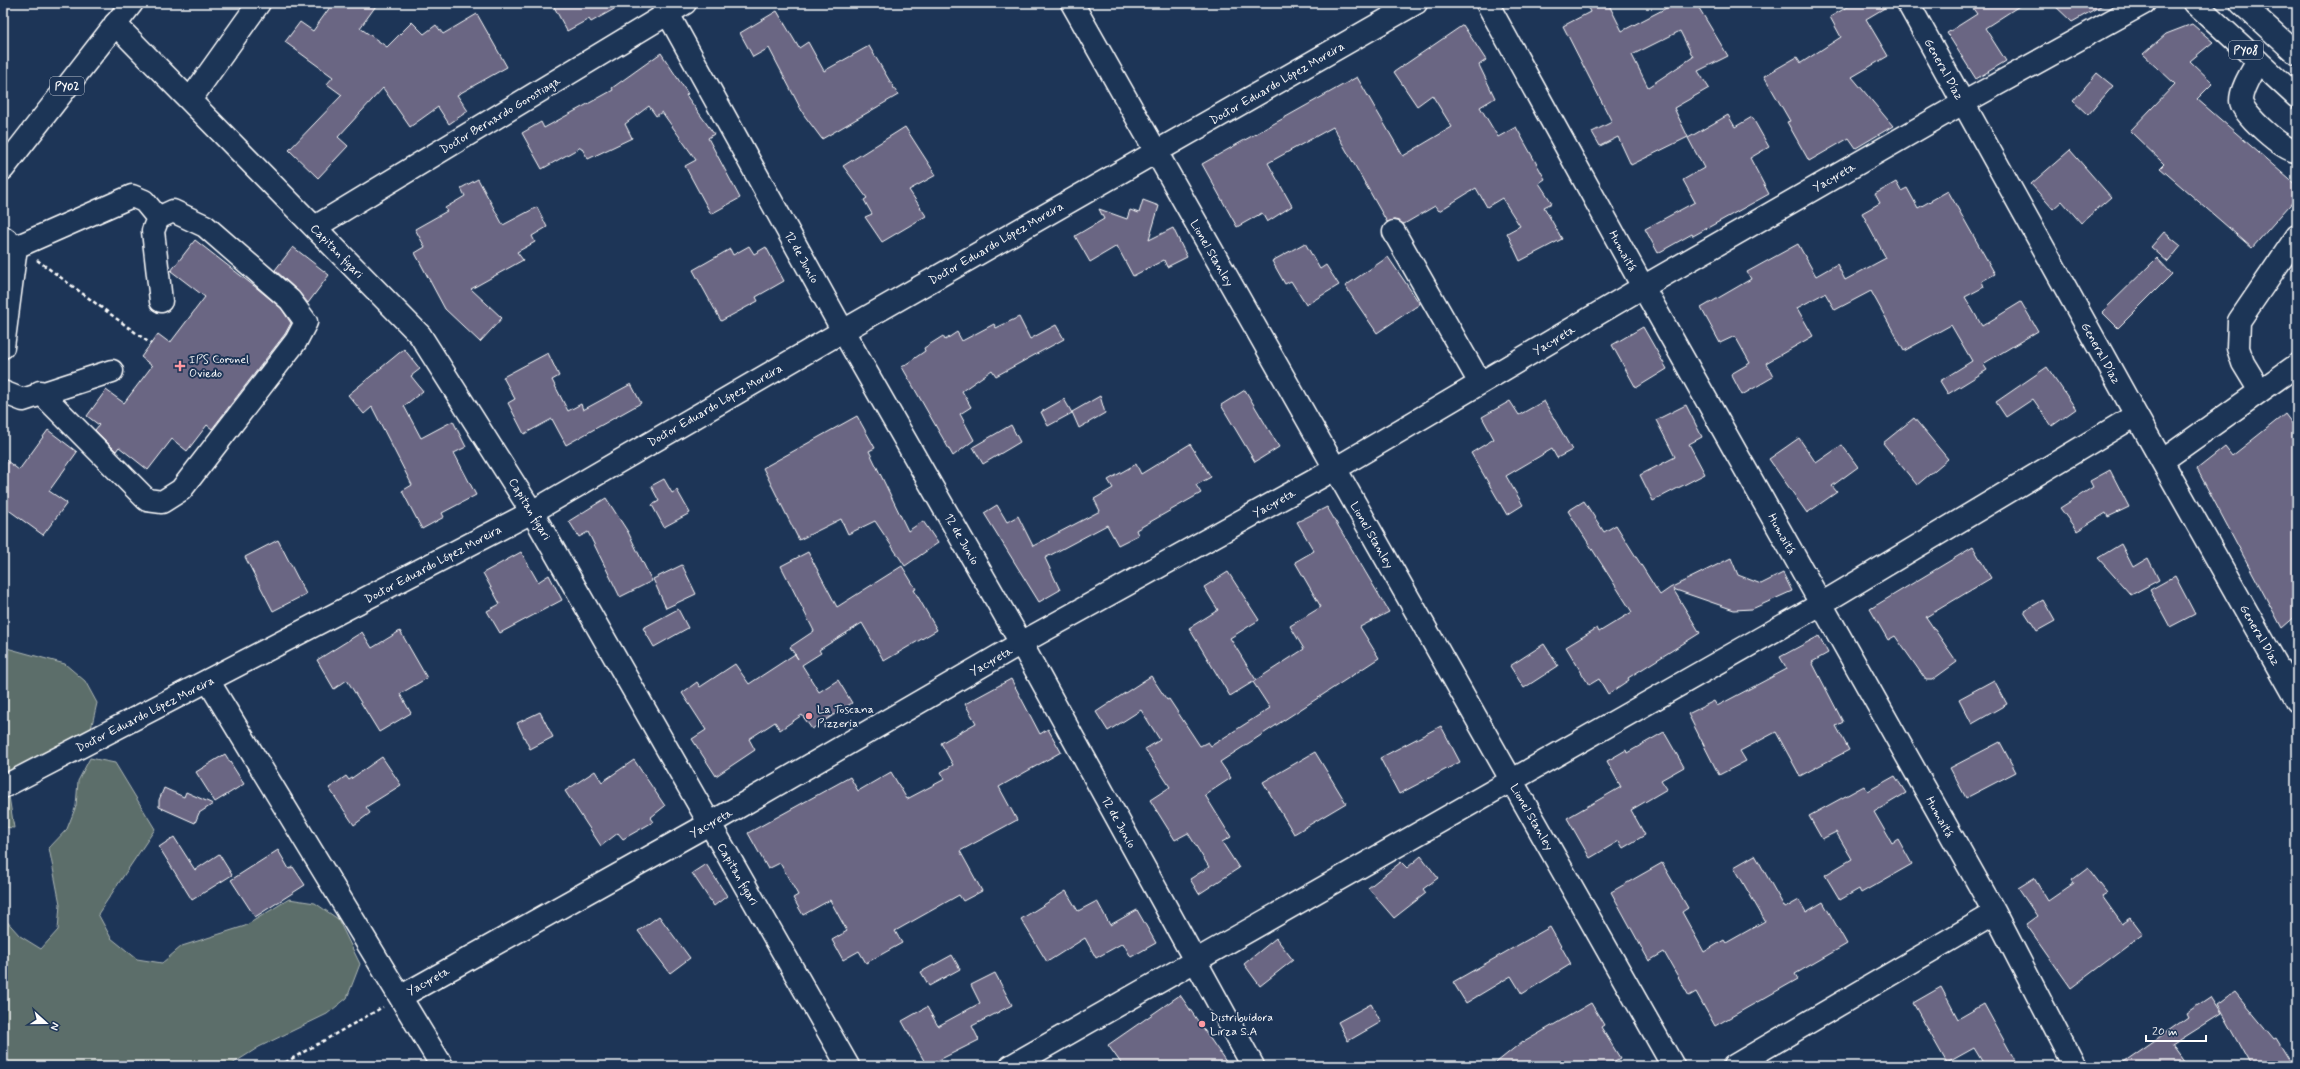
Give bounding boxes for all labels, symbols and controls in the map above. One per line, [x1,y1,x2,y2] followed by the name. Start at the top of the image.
[1920,36,1967,103] street label: General Díaz
[1207,39,1348,129] street label: Doctor Eduardo López Moreira
[2229,41,2263,59] road number: PY08
[437,73,564,158] street label: Doctor Bernardo Gorostiaga
[50,77,84,95] road number: PY02
[1810,159,1859,196] street label: Yacyreta
[926,199,1067,289] street label: Doctor Eduardo López Moreira
[1186,217,1237,290] street label: Lionel Stanley
[306,221,366,282] street label: Capitan figari
[1604,228,1640,275] street label: Humaitá
[780,229,822,286] street label: 12 de Junio
[2077,320,2124,387] street label: General Díaz
[1530,322,1579,360] street label: Yacyreta
[189,352,249,382] place label: IPS Coronel Oviedo
[174,360,186,372] marker: IPS Coronel Oviedo
[645,361,786,451] street label: Doctor Eduardo López Moreira
[504,475,554,544] street label: Capitan figari
[1250,485,1299,522] street label: Yacyreta
[1346,499,1397,572] street label: Lionel Stanley
[940,511,982,568] street label: 12 de Junio
[1763,511,1799,558] street label: Humaitá
[362,522,505,608] street label: Doctor Eduardo López Moreira
[2235,602,2283,669] street label: General Díaz
[967,643,1016,680] street label: Yacyreta
[74,673,217,757] street label: Doctor Eduardo López Moreira
[817,702,874,732] place label: La Toscana Pizzeria
[804,711,814,721] marker: La Toscana Pizzeria
[1506,781,1557,854] street label: Lionel Stanley
[1097,794,1139,851] street label: 12 de Junio
[1921,794,1957,841] street label: Humaitá
[687,805,736,842] street label: Yacyreta
[713,840,762,909] street label: Capitan figari
[404,963,453,1000] street label: Yacyreta
[26,1003,66,1043] north arrow
[1210,1010,1273,1040] place label: Distribuidora Lirza S.A
[2146,1017,2206,1043] scale bar
[1197,1019,1207,1029] marker: Distribuidora Lirza S.A
[47,1020,62,1032] text: N
[2152,1024,2178,1040] text: 20 m

